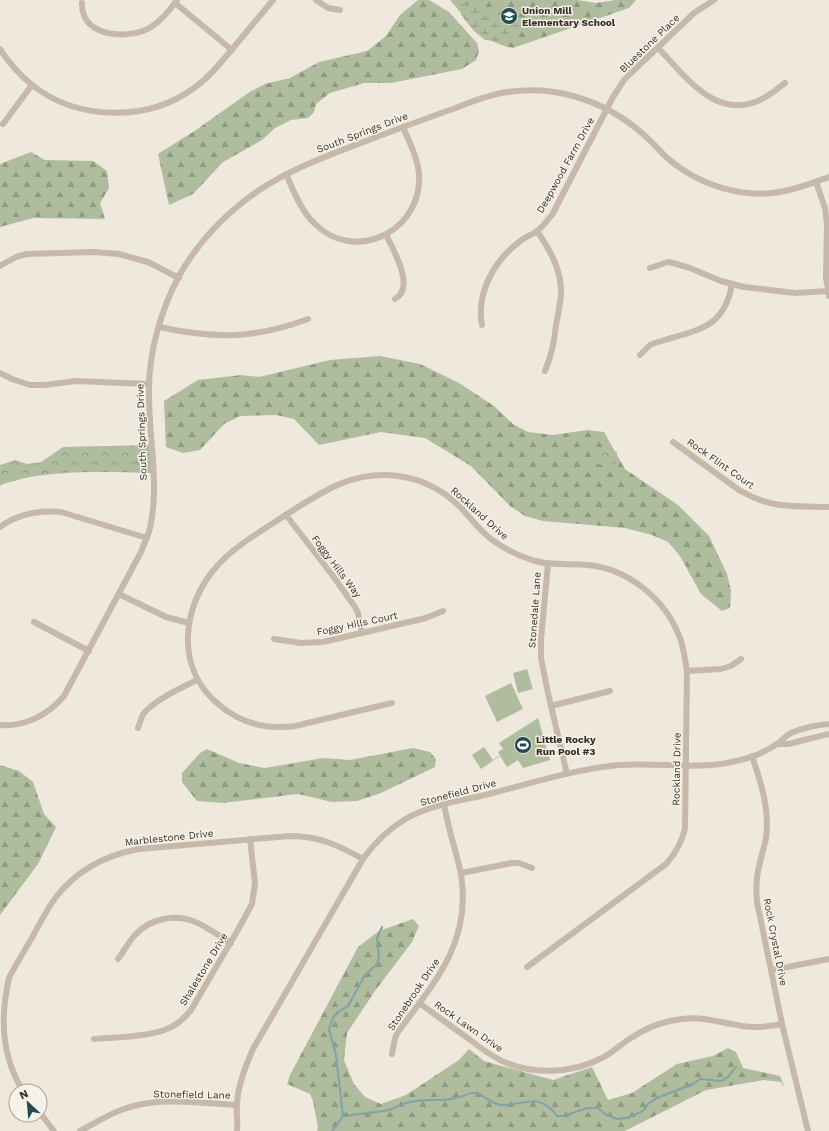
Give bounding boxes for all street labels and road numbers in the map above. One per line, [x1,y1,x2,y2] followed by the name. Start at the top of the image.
[617,12,682,75] street label: Bluestone Place
[315,110,410,155] street label: South Springs Drive
[534,115,597,215] street label: Deepwood Farm Drive
[134,383,149,481] street label: South Springs Drive
[685,436,757,491] street label: Rock Flint Court
[449,485,511,542] street label: Rockland Drive
[310,533,364,600] street label: Foggy Hills Way
[526,571,543,648] street label: Stonedale Lane
[316,609,399,637] street label: Foggy Hills Court
[670,732,683,806] street label: Rockland Drive
[419,777,498,808] street label: Stonefield Drive
[124,827,214,848] street label: Marblestone Drive
[762,897,789,987] street label: Rock Crystal Drive
[177,931,230,1008] street label: Shalestone Drive
[385,956,442,1032] street label: Stonebrook Drive
[432,999,505,1054] street label: Rock Lawn Drive
[153,1088,231,1101] street label: Stonefield Lane

